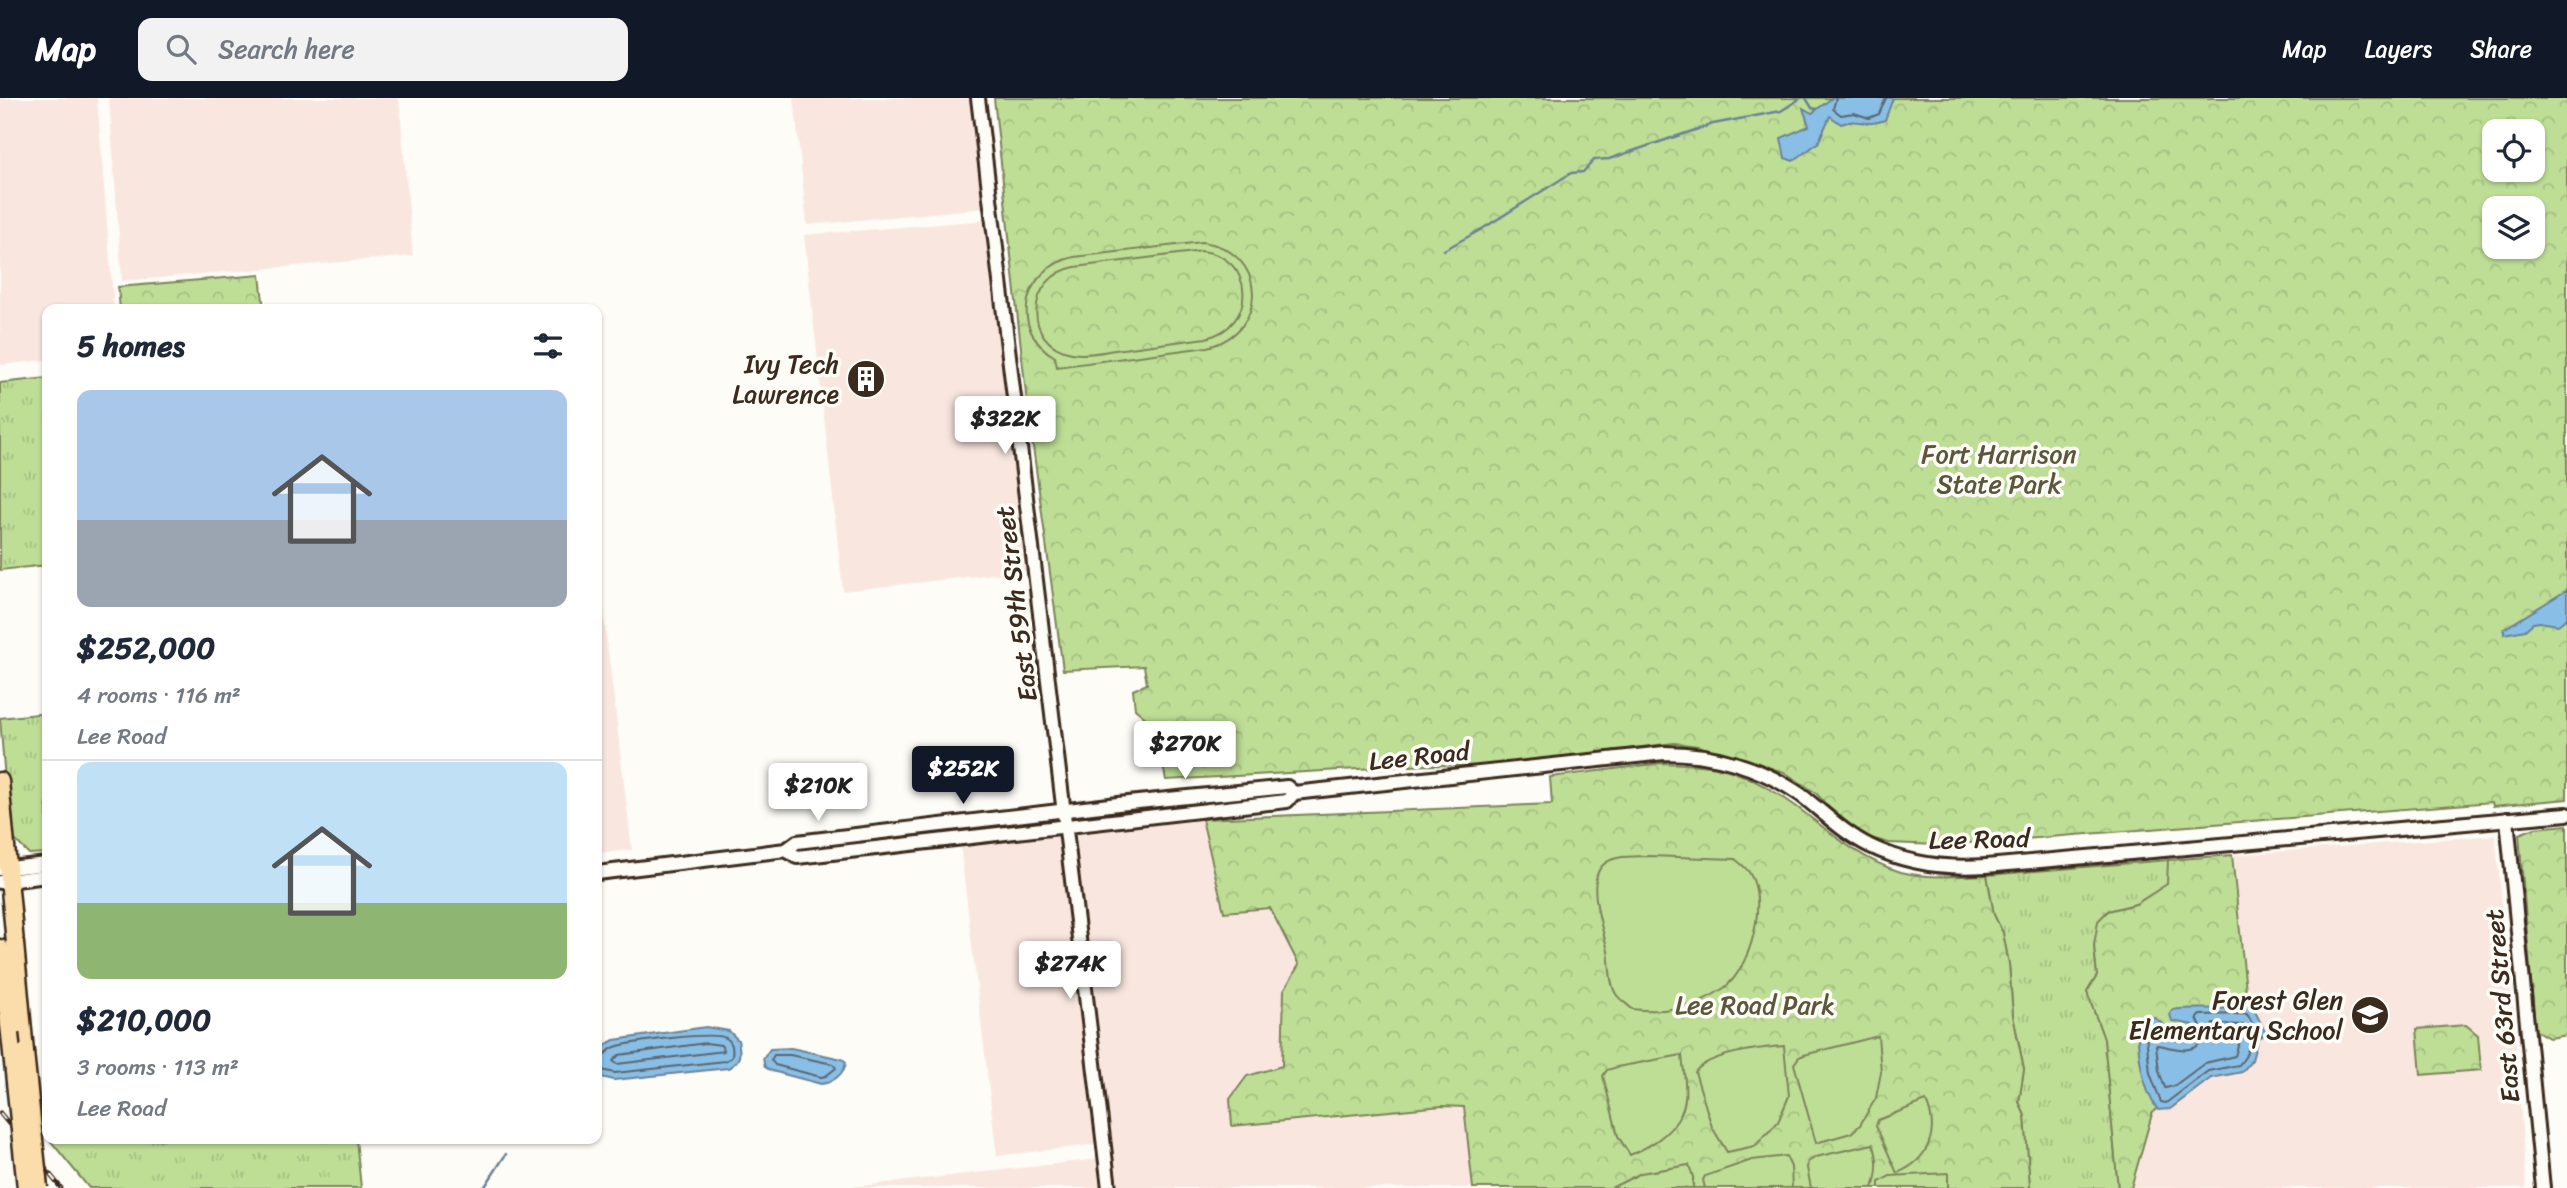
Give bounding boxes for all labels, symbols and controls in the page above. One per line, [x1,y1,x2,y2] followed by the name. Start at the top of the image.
[138,18,628,81] search box
[35,20,96,78] text: Map
[218,26,355,72] text: Search here
[2282,28,2327,70] text: Map
[2365,28,2432,70] text: Layers
[2470,28,2532,70] text: Share
[162,30,200,68] icon: search
[2482,119,2545,259] map controls
[2482,119,2545,182] button: locate
[2482,196,2545,259] button: layers
[77,319,185,373] text: 5 homes
[529,327,567,365] icon: filters
[732,341,839,417] place label: Ivy Tech Lawrence
[845,358,887,400] building icon: Ivy Tech Lawrence
[956,396,1054,456] pin: $322K
[971,398,1039,439] text: $322K
[1921,431,2077,507] park label: Fort Harrison State Park
[259,436,385,562] icon: home
[981,504,1051,704] street label: East 59th Street
[77,621,215,675] text: $252,000
[77,675,241,716] text: 4 rooms · 116 m²
[77,716,166,757] text: Lee Road
[1136,722,1234,781] pin: $270K
[1150,723,1220,764] text: $270K
[1366,728,1474,784] street label: Lee Road
[914,746,1012,806] pin: $252K
[928,748,998,789] text: $252K
[769,764,867,823] pin: $210K
[784,765,852,806] text: $210K
[259,808,385,934] icon: home
[1928,815,2032,863] street label: Lee Road
[2471,907,2533,1105] street label: East 63rd Street
[1021,942,1119,1001] pin: $274K
[1035,943,1105,984] text: $274K
[2128,977,2344,1053] place label: Forest Glen Elementary School
[1675,982,1835,1028] park label: Lee Road Park
[77,993,211,1047] text: $210,000
[2349,994,2391,1036] school or university icon: Forest Glen Elementary School
[77,1047,239,1088] text: 3 rooms · 113 m²
[77,1088,166,1129] text: Lee Road

